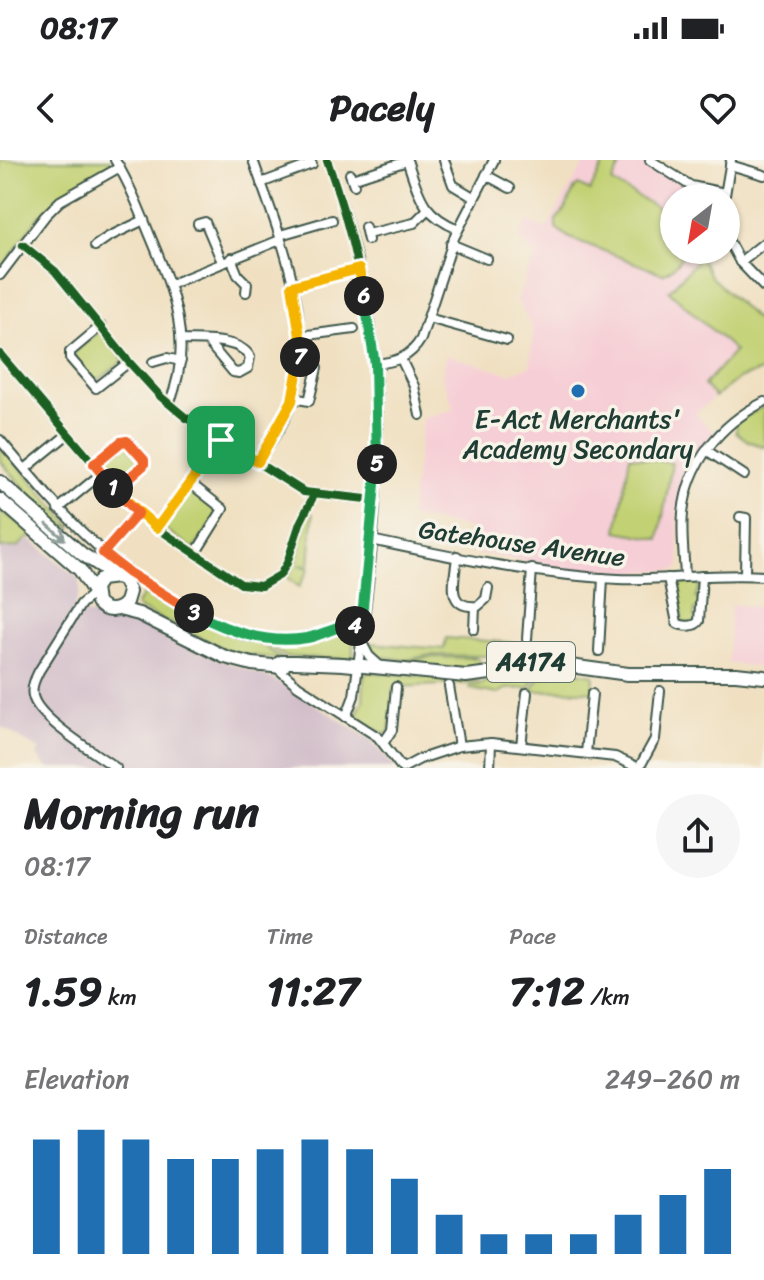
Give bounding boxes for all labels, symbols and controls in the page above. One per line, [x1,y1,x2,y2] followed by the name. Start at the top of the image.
[40,1,116,55] text: 08:17
[329,76,435,140] text: Pacely
[24,86,68,130] icon: back
[696,86,740,130] icon: heart
[660,184,740,264] north arrow
[660,184,740,264] map controls
[344,276,384,316] pin: 6
[358,276,370,315] text: 6
[280,337,320,377] pin: 7
[294,337,306,376] text: 7
[569,382,587,400] marker: E-Act Merchants' Academy Secondary
[462,396,694,472] place label: E-Act Merchants' Academy Secondary
[187,406,255,474] pin
[199,418,243,462] icon: arrive
[357,444,397,484] pin: 5
[370,444,384,483] text: 5
[93,468,133,508] pin: 1
[108,468,118,507] text: 1
[416,506,628,580] street label: Gatehouse Avenue
[46,523,66,541] one-way arrow
[174,593,214,633] pin: 3
[188,593,200,632] text: 3
[335,606,375,646] pin: 4
[348,606,362,645] text: 4
[487,642,575,682] road number: A4174
[24,774,259,852] text: Morning run
[656,794,740,878] button: share
[24,843,90,889] text: 08:17
[24,917,108,956] text: Distance
[267,917,313,956] text: Time
[509,917,556,956] text: Pace
[24,956,102,1027] text: 1.59
[267,956,359,1027] text: 11:27
[509,956,585,1027] text: 7:12
[102,978,137,1017] text: km
[585,978,630,1017] text: /km
[24,1056,129,1102] text: Elevation
[605,1056,740,1102] text: 249–260 m

